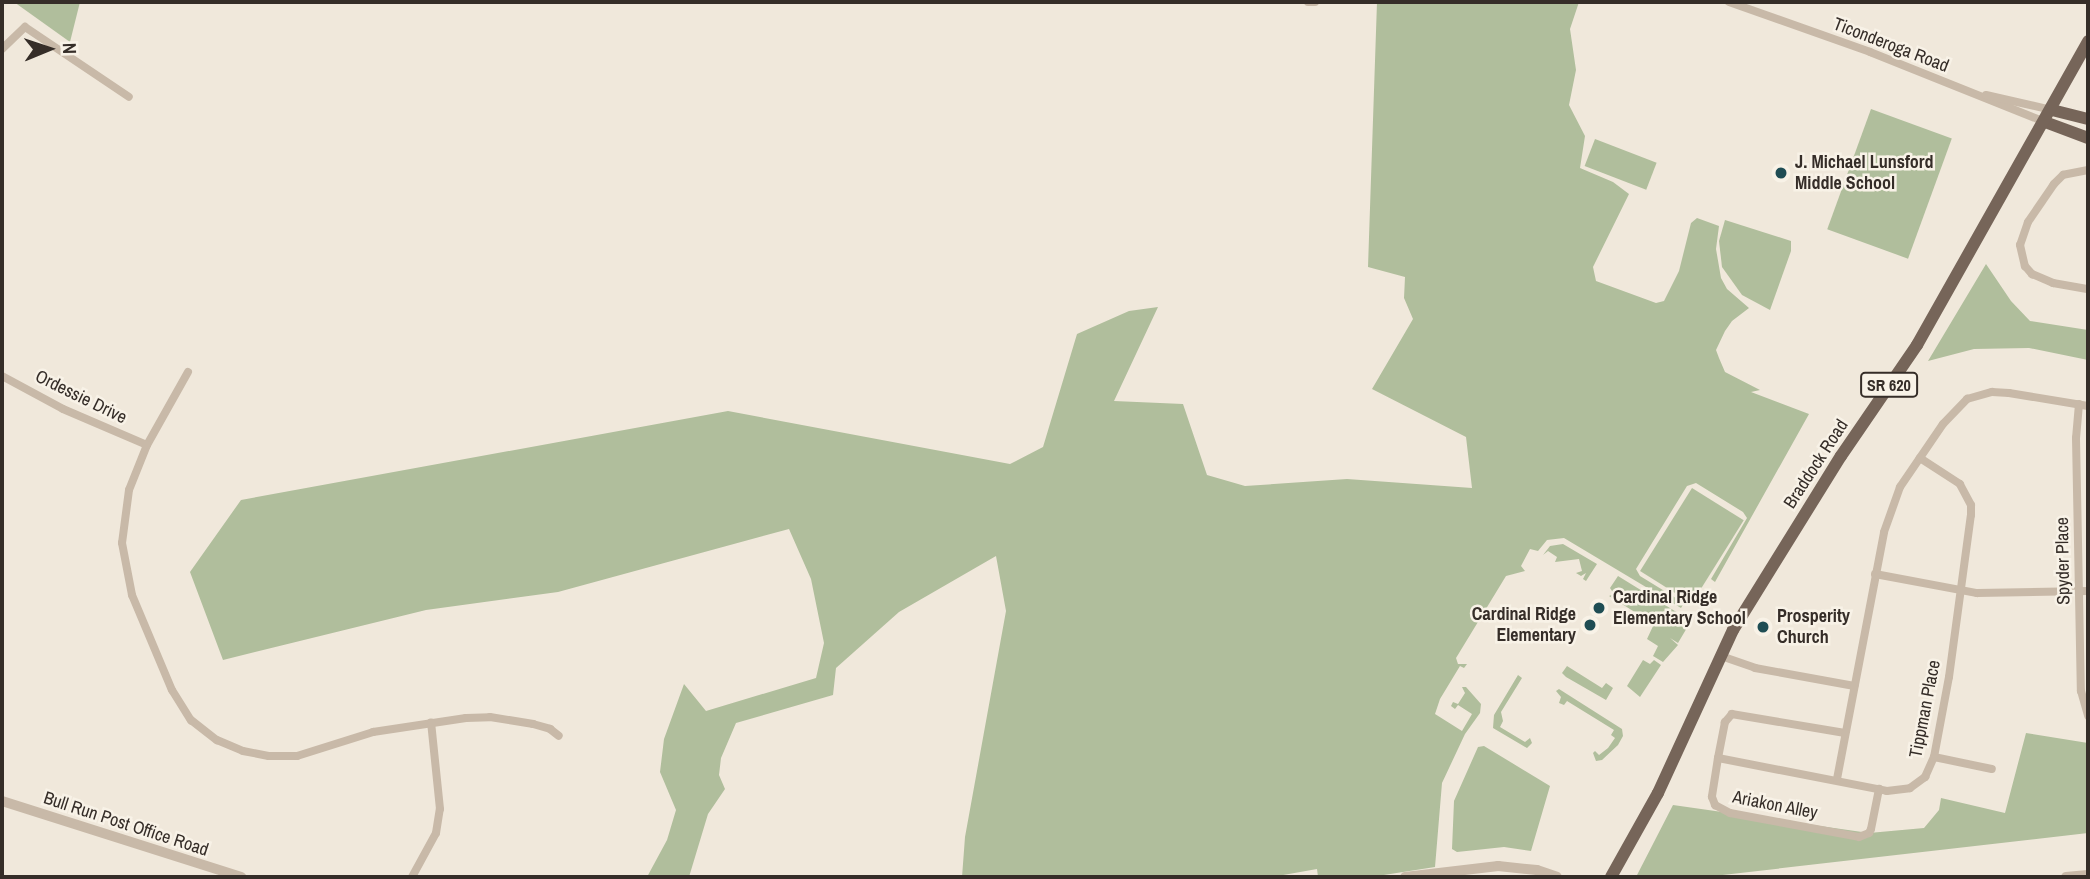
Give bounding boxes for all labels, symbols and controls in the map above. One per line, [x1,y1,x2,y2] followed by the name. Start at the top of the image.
[1830,13,1952,77] street label: Ticonderoga Road
[14,14,84,84] north arrow
[57,42,83,54] text: N
[1795,152,1934,194] place label: J. Michael Lunsford Middle School
[1773,165,1789,181] marker: J. Michael Lunsford Middle School
[32,366,130,428] street label: Ordessie Drive
[1859,372,1919,398] road number: SR 620
[1779,415,1853,513] street label: Braddock Road
[2051,517,2075,605] street label: Spyder Place
[1613,587,1746,630] place label: Cardinal Ridge Elementary School
[1591,600,1607,616] marker: Cardinal Ridge Elementary School
[1472,604,1576,646] place label: Cardinal Ridge Elementary
[1777,606,1850,648] place label: Prosperity Church
[1582,617,1598,633] marker: Cardinal Ridge Elementary
[1755,619,1771,635] marker: Prosperity Church
[1905,658,1945,760] street label: Tippman Place
[1730,786,1820,824] street label: Ariakon Alley
[41,787,211,861] street label: Bull Run Post Office Road

